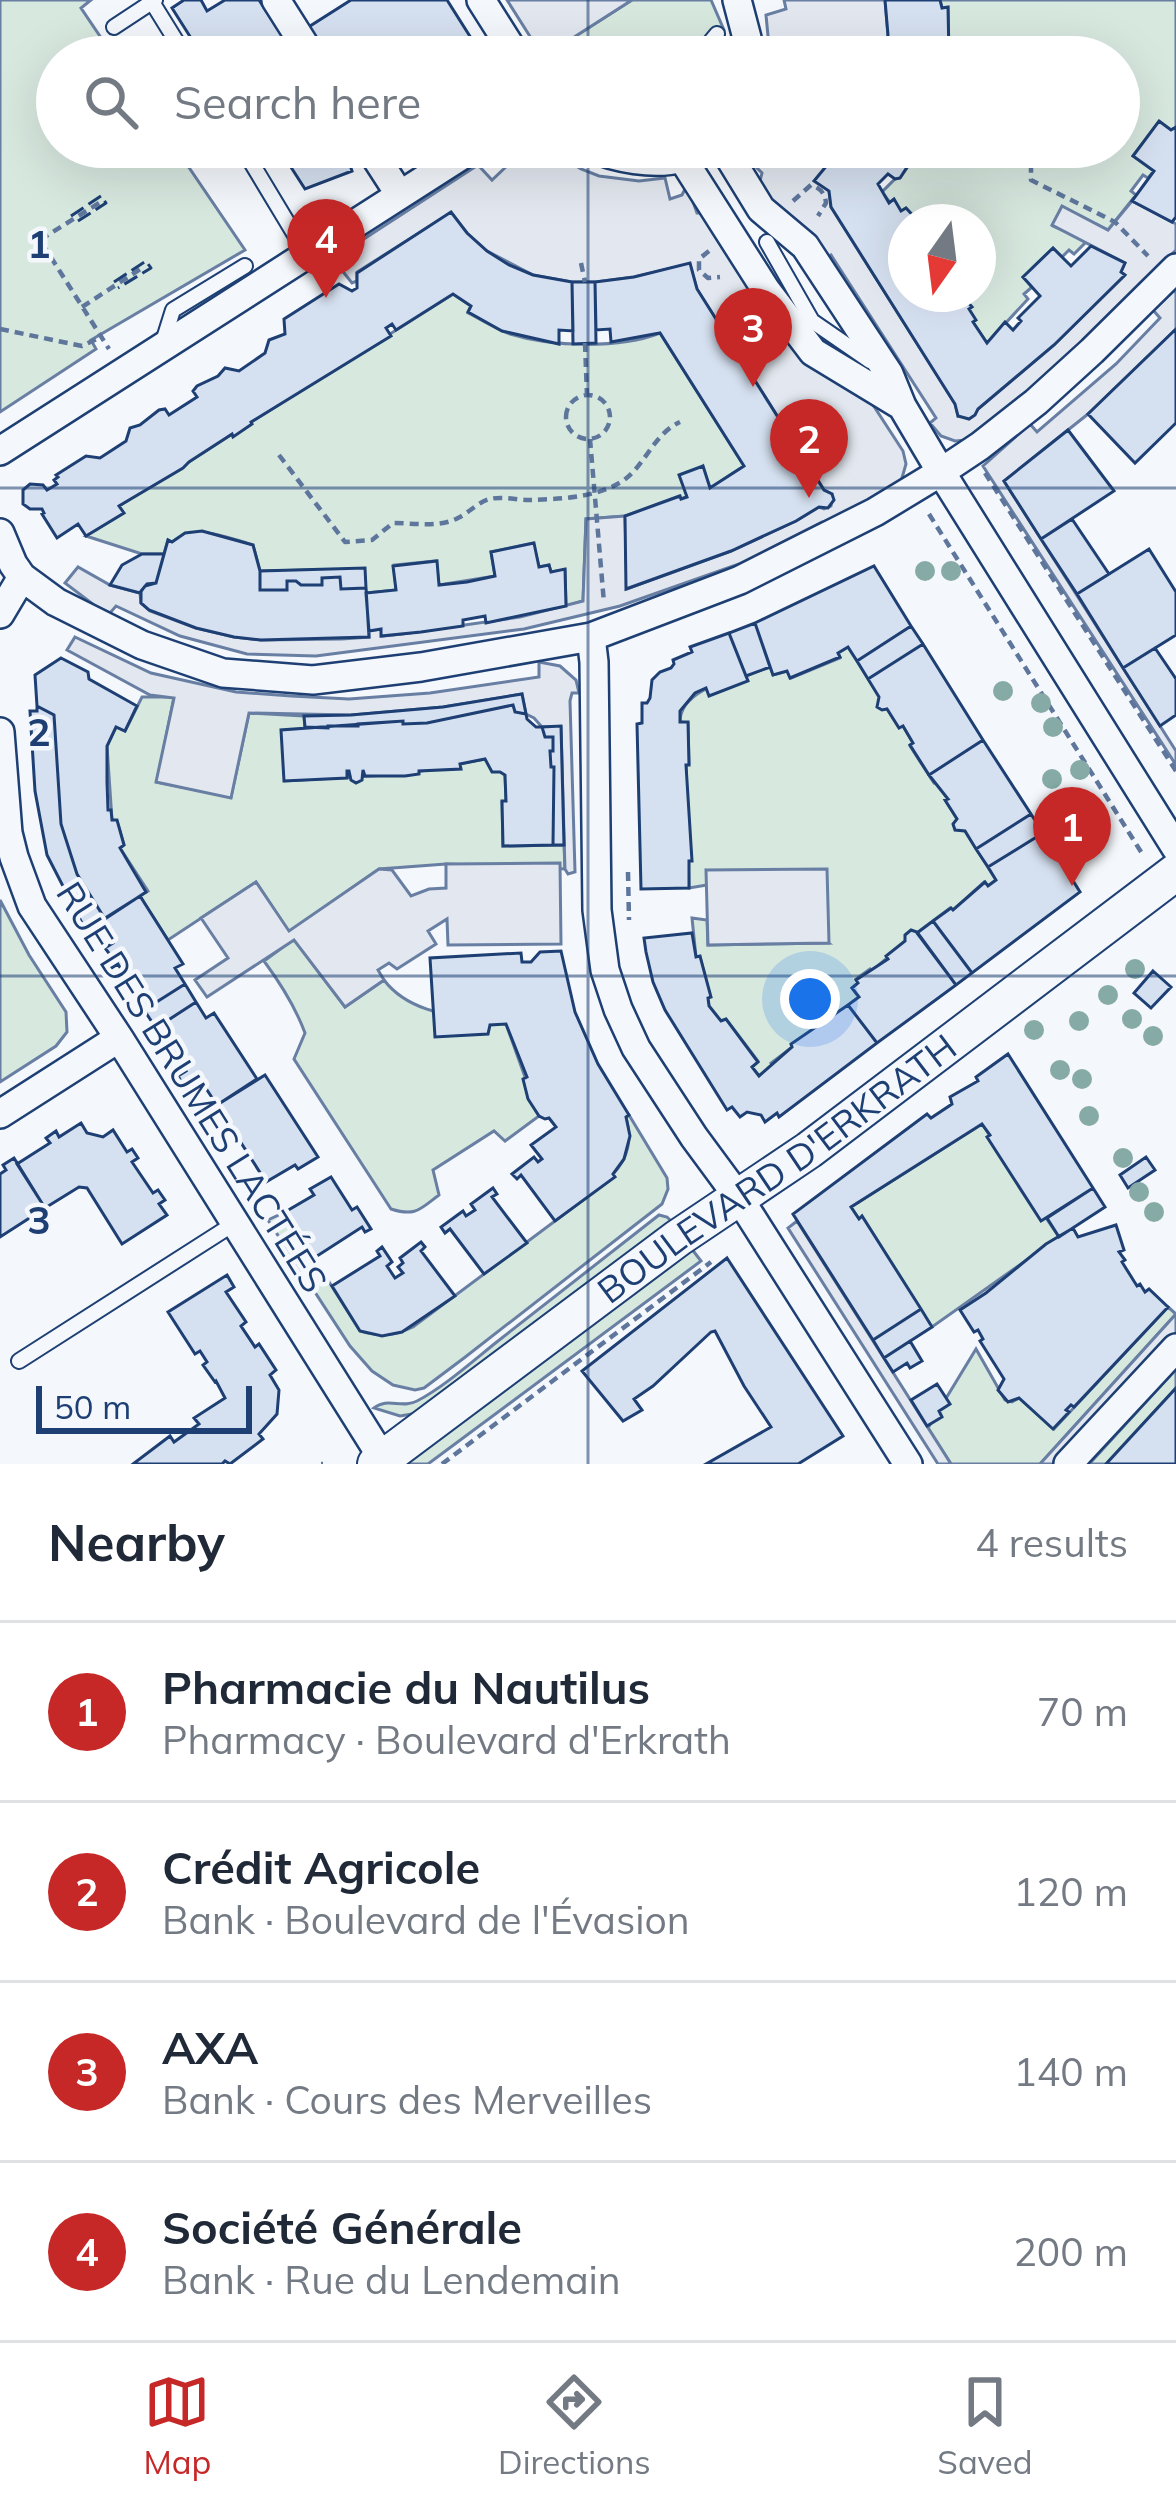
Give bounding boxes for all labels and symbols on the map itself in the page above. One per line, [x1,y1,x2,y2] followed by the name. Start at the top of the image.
[287,199,365,298] pin: 4
[888,204,996,312] north arrow
[27,219,51,268] text: 1
[714,288,792,387] pin: 3
[770,399,848,498] pin: 2
[27,707,51,756] text: 2
[1033,787,1111,886] pin: 1
[47,873,338,1300] street label: RUE DES BRUMES LACTÉES
[780,969,840,1029] your location
[588,1024,965,1312] street label: BOULEVARD D'ERKRATH
[27,1195,51,1244] text: 3
[36,1380,252,1433] scale bar

